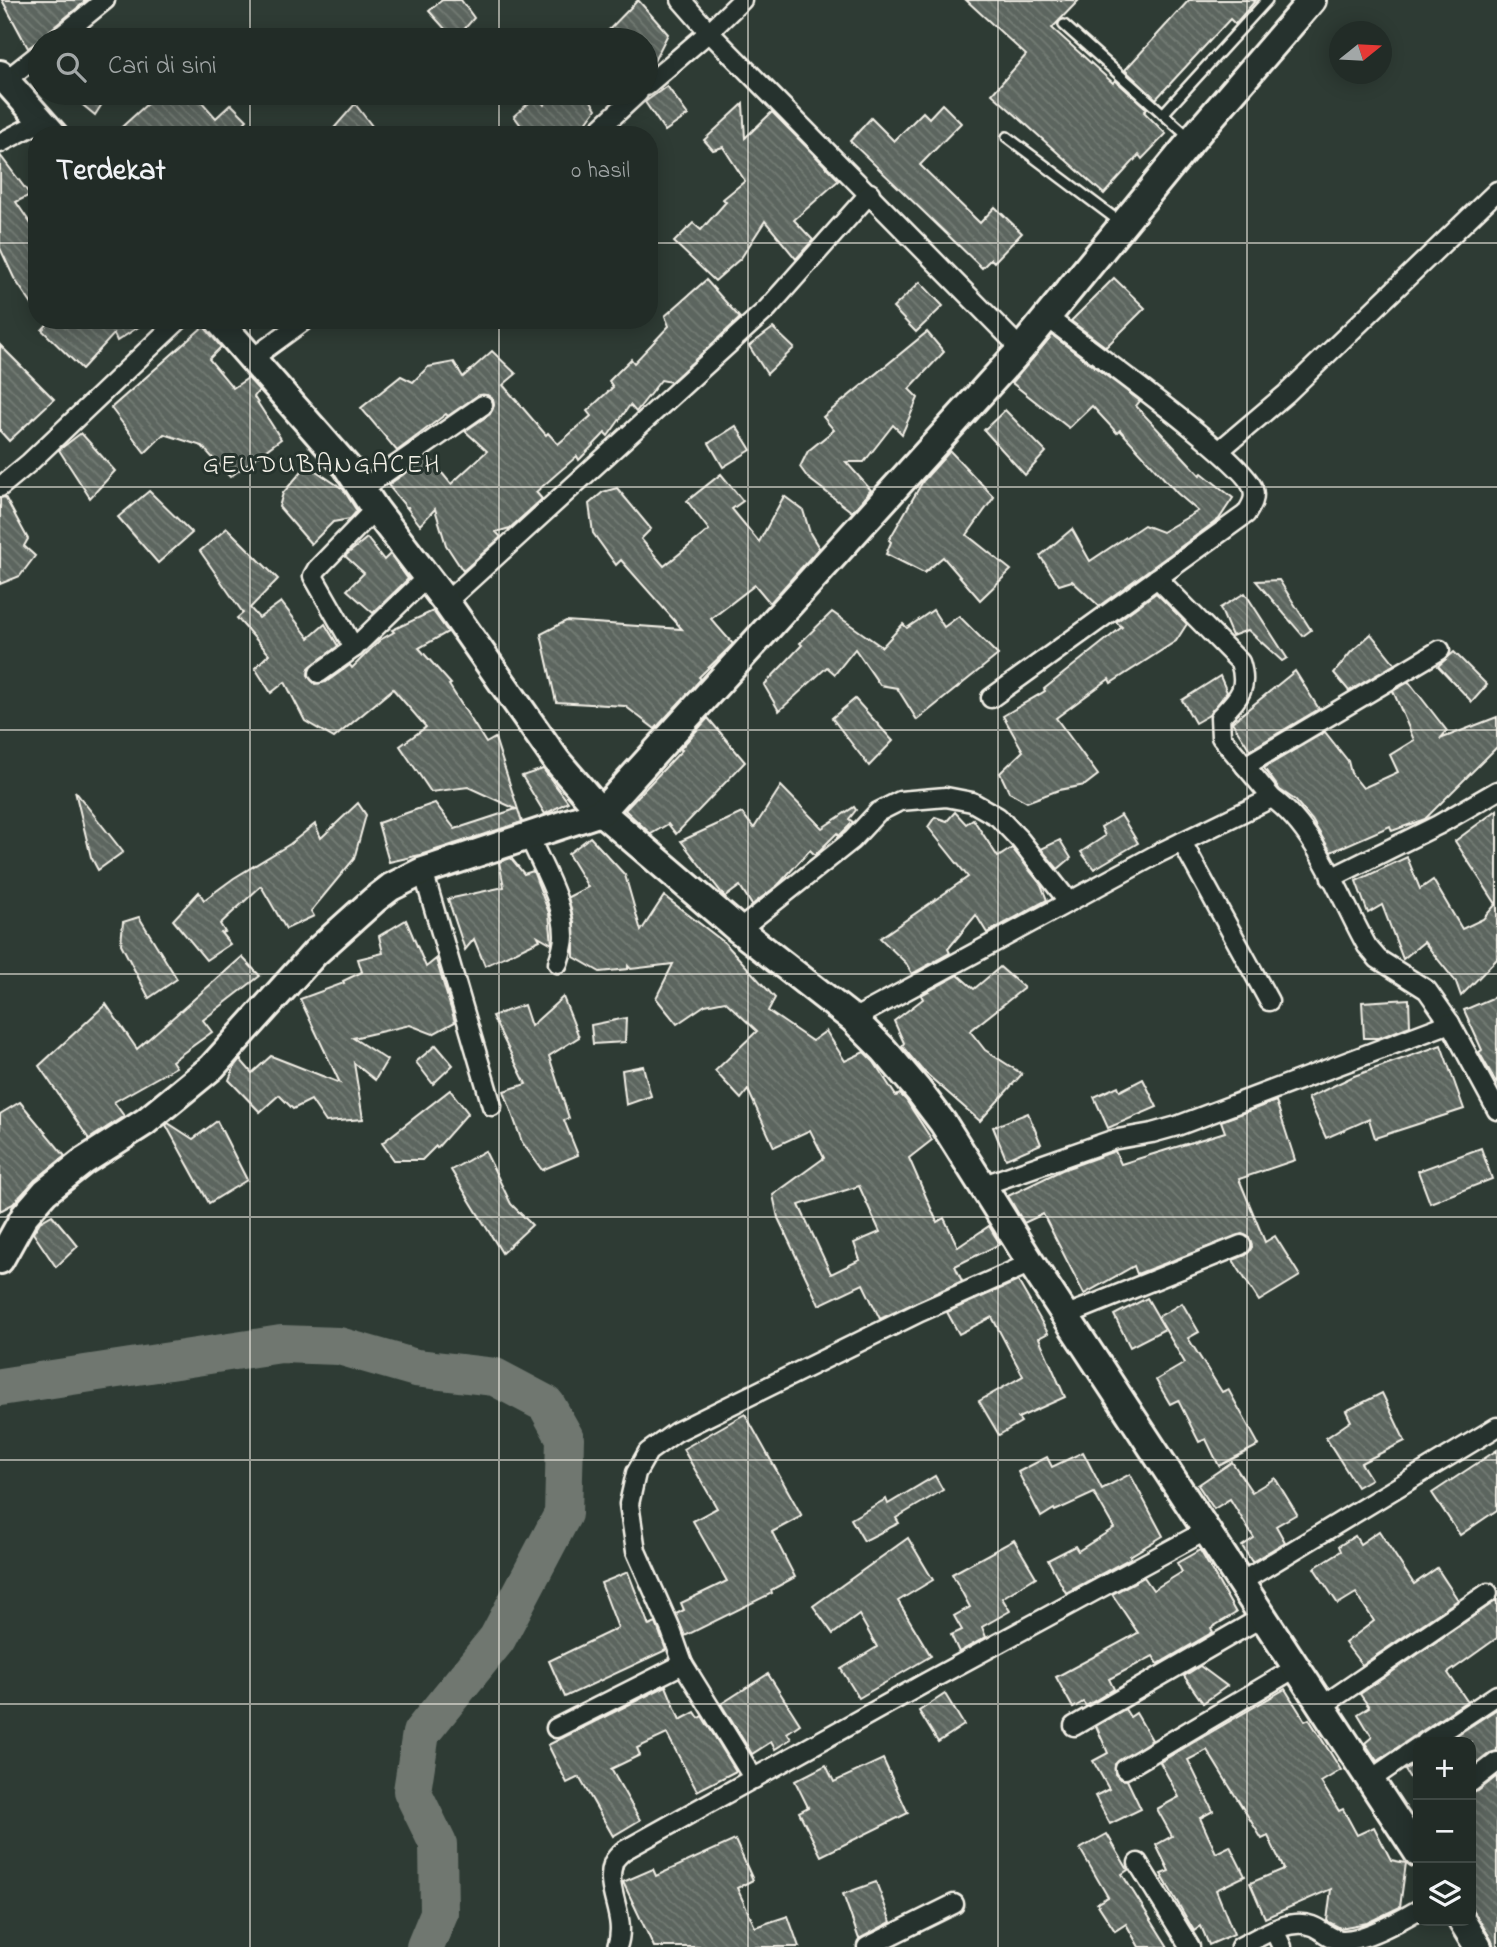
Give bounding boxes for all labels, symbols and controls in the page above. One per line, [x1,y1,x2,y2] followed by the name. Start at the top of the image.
[1329,21,1392,84] north arrow
[28,28,658,105] search box
[52,48,90,86] icon: search
[108,48,217,86] text: Cari di sini
[56,150,166,194] text: Terdekat
[571,155,630,188] text: 0 hasil
[203,447,441,485] district label: GEUDUBANGACEH
[1413,1737,1476,1926] map controls
[1413,1737,1476,1800] button: +
[1413,1800,1476,1863] button: −
[1413,1863,1476,1926] button: layers

